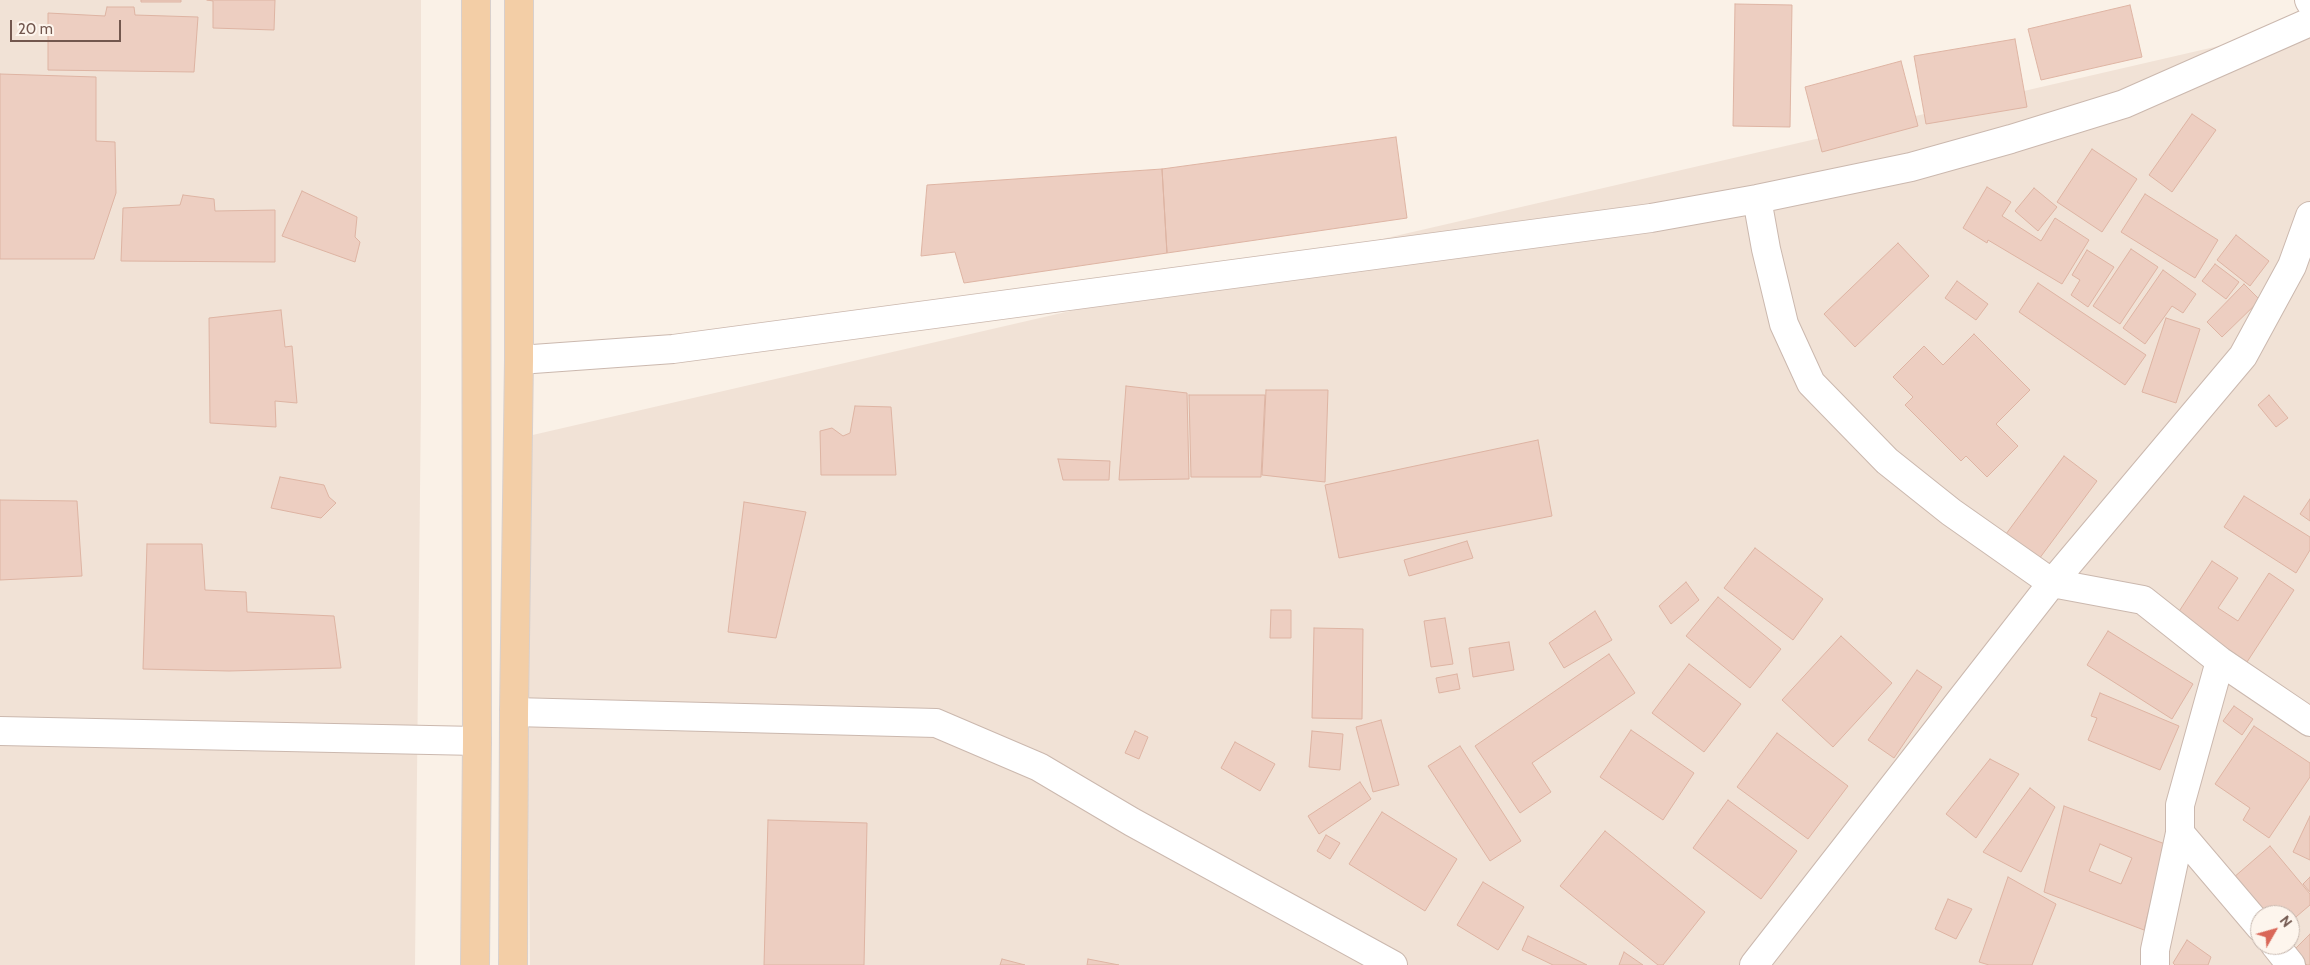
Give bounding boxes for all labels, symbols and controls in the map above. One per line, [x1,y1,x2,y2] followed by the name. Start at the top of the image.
[12,10,124,42] scale bar
[18,20,53,38] text: 20 m
[2250,905,2300,955] north arrow
[2276,912,2296,931] text: N

